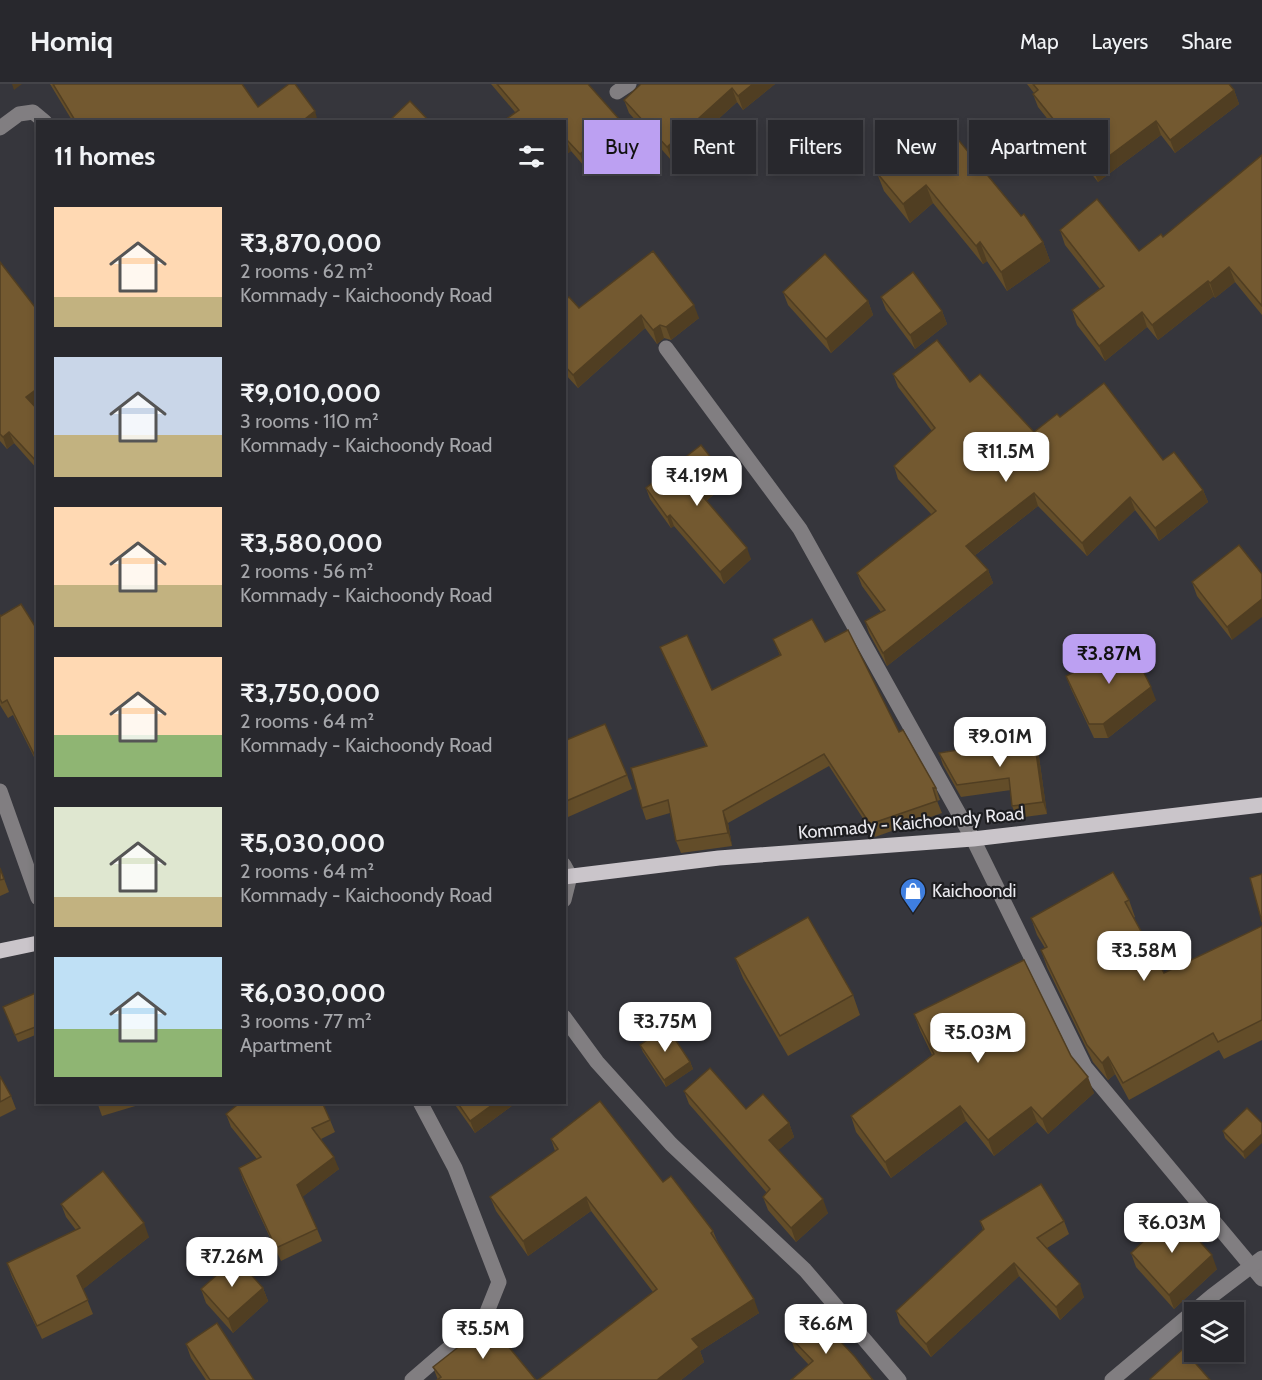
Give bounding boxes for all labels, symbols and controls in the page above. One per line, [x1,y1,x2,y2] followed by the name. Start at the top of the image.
[30,24,113,58] text: Homiq
[1020,29,1059,54] text: Map
[1092,29,1148,54] text: Layers
[1181,29,1232,54] text: Share
[584,120,660,174] chip: Buy
[672,120,756,174] chip: Rent
[768,120,863,174] chip: Filters
[875,120,957,174] chip: New
[969,120,1108,174] chip: Apartment
[54,140,155,172] text: 11 homes
[515,140,548,173] icon: filters
[240,227,382,259] text: ₹3,870,000
[102,231,174,303] icon: home
[240,259,373,283] text: 2 rooms · 62 m²
[240,283,492,307] text: Kommady - Kaichoondy Road
[240,377,381,409] text: ₹9,010,000
[102,381,174,453] icon: home
[240,409,379,433] text: 3 rooms · 110 m²
[957,432,1055,483] pin: ₹11.5M
[240,433,492,457] text: Kommady - Kaichoondy Road
[977,439,1035,463] text: ₹11.5M
[648,456,746,507] pin: ₹4.19M
[666,463,728,487] text: ₹4.19M
[240,527,383,559] text: ₹3,580,000
[102,531,174,603] icon: home
[240,559,373,583] text: 2 rooms · 56 m²
[240,583,492,607] text: Kommady - Kaichoondy Road
[1060,634,1158,685] pin: ₹3.87M
[1077,641,1141,665] text: ₹3.87M
[240,677,380,709] text: ₹3,750,000
[102,681,174,753] icon: home
[240,709,374,733] text: 2 rooms · 64 m²
[951,717,1049,768] pin: ₹9.01M
[968,724,1032,748] text: ₹9.01M
[240,733,492,757] text: Kommady - Kaichoondy Road
[797,802,1025,844] street label: Kommady - Kaichoondy Road
[240,827,385,859] text: ₹5,030,000
[102,831,174,903] icon: home
[240,859,374,883] text: 2 rooms · 64 m²
[898,876,928,914] shop icon: Kaichoondi
[932,880,1016,902] place label: Kaichoondi
[240,883,492,907] text: Kommady - Kaichoondy Road
[1095,931,1193,982] pin: ₹3.58M
[1111,938,1177,962] text: ₹3.58M
[240,977,386,1009] text: ₹6,030,000
[102,981,174,1053] icon: home
[616,1002,714,1053] pin: ₹3.75M
[240,1009,372,1033] text: 3 rooms · 77 m²
[633,1009,697,1033] text: ₹3.75M
[929,1013,1027,1064] pin: ₹5.03M
[944,1020,1012,1044] text: ₹5.03M
[240,1033,332,1057] text: Apartment
[1123,1203,1221,1254] pin: ₹6.03M
[1138,1210,1206,1234] text: ₹6.03M
[183,1237,281,1288] pin: ₹7.26M
[200,1244,264,1268] text: ₹7.26M
[1184,1302,1244,1362] map controls
[1184,1302,1244,1362] button: layers
[784,1304,868,1355] pin: ₹6.6M
[441,1309,525,1360] pin: ₹5.5M
[799,1311,853,1335] text: ₹6.6M
[456,1316,510,1340] text: ₹5.5M

